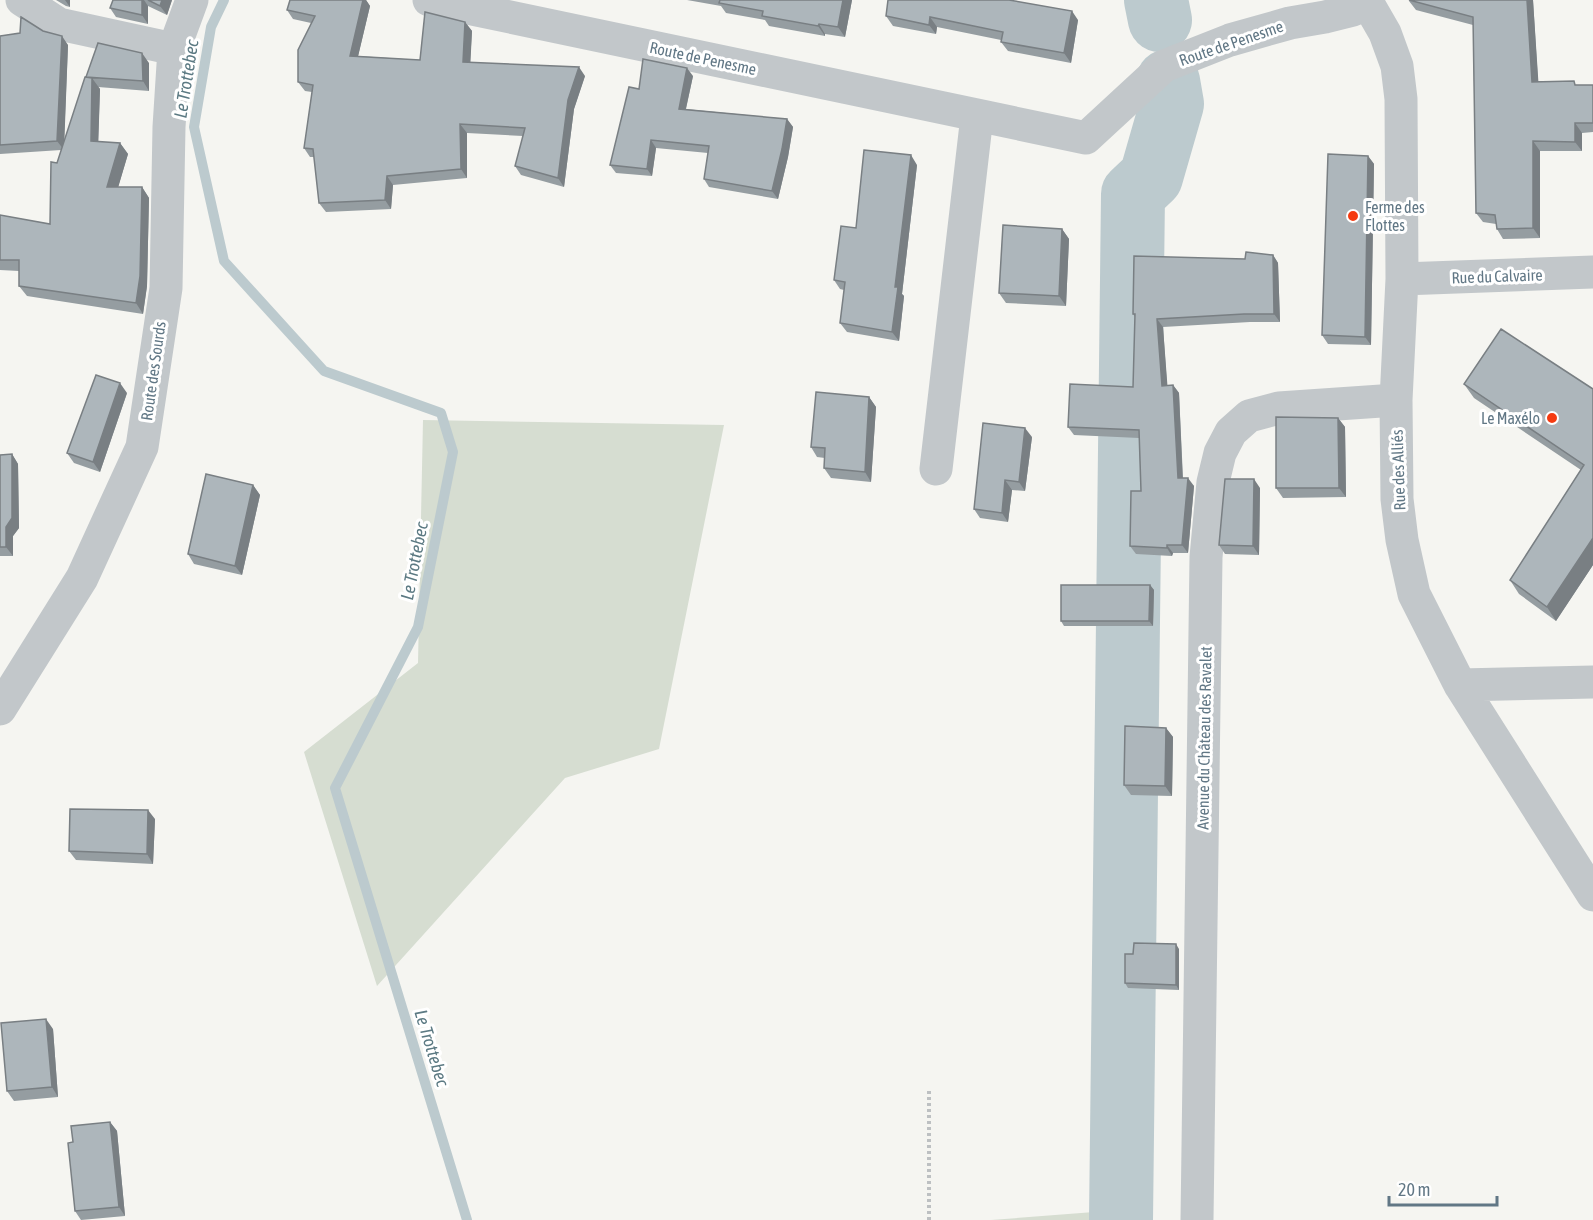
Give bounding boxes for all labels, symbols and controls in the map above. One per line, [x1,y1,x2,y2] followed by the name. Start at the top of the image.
[1177,17,1285,69] street label: Route de Penesme
[169,38,203,120] water label: Le Trottebec
[648,38,758,78] street label: Route de Penesme
[1365,198,1425,234] place label: Ferme des Flottes
[1346,209,1360,223] marker: Ferme des Flottes
[1451,265,1543,287] street label: Rue du Calvaire
[137,320,169,422] street label: Route des Sourds
[1481,409,1540,427] place label: Le Maxélo
[1545,411,1559,425] marker: Le Maxélo
[1388,429,1408,511] street label: Rue des Alliés
[396,520,432,602] water label: Le Trottebec
[1193,646,1215,830] street label: Avenue du Château des Ravalet
[410,1007,454,1089] water label: Le Trottebec
[1389,1169,1497,1207] scale bar
[1398,1179,1430,1200] text: 20 m

